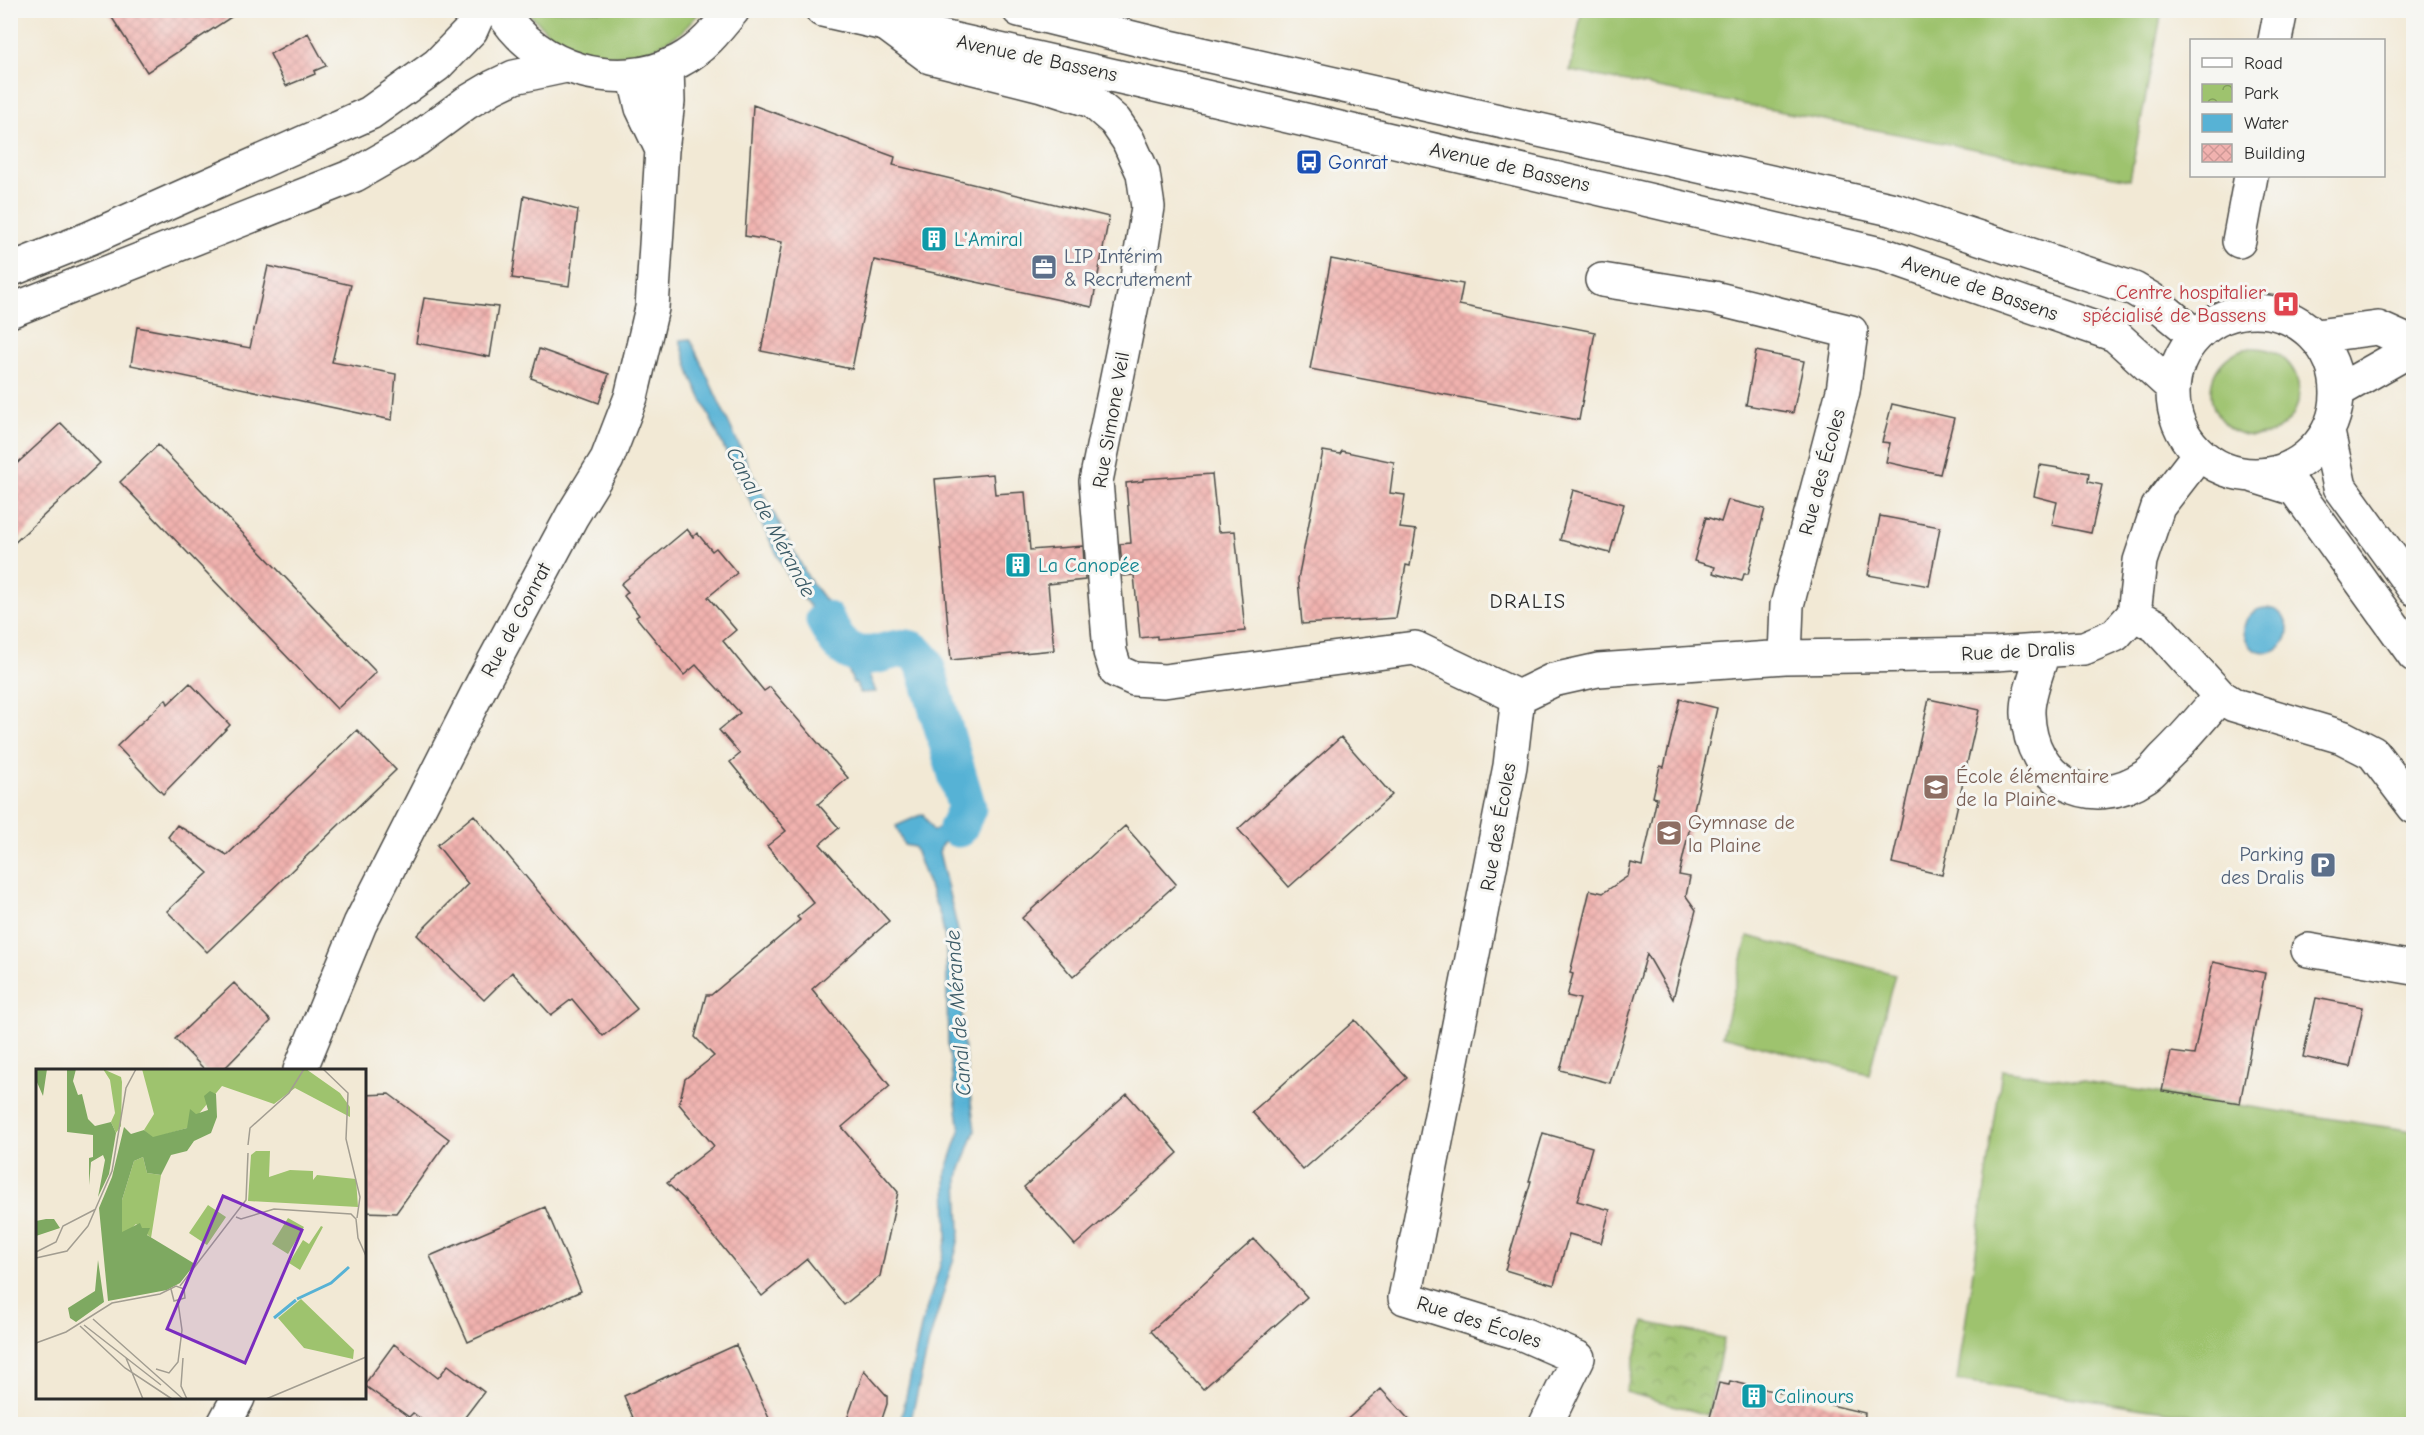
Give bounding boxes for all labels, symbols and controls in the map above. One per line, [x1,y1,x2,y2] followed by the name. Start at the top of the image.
[955,30,1119,86] street label: Avenue de Bassens
[2190,39,2385,177] legend
[2244,53,2283,74] text: Road
[2244,83,2279,104] text: Park
[2244,113,2289,134] text: Water
[1428,137,1592,197] street label: Avenue de Bassens
[2244,143,2306,164] text: Building
[1294,147,1324,177] bus stop icon: Gonrat
[1328,151,1389,174] place label: Gonrat
[919,224,949,254] building icon: L'Amiral
[954,228,1023,251] place label: L'Amiral
[1064,245,1193,291] place label: LIP Intérim & Recrutement
[1899,250,2061,326] street label: Avenue de Bassens
[1029,252,1059,282] office icon: LIP Intérim & Recrutement
[2083,281,2266,327] place label: Centre hospitalier spécialisé de Bassens
[2271,289,2301,319] hospital icon: Centre hospitalier spécialisé de Bassens
[1088,350,1134,490] street label: Rue Simone Veil
[1794,406,1850,538] street label: Rue des Écoles
[721,443,821,602] water label: Canal de Mérande
[1003,550,1033,580] building icon: La Canopée
[1038,554,1140,577] place label: La Canopée
[476,558,556,681] street label: Rue de Gonrat
[1489,589,1567,613] district label: DRALIS
[1961,637,2075,665] street label: Rue de Dralis
[1475,761,1521,893] street label: Rue des Écoles
[1956,765,2109,811] place label: École élémentaire de la Plaine
[1921,772,1951,802] school or university icon: École élémentaire de la Plaine
[1688,811,1795,857] place label: Gymnase de la Plaine
[1654,818,1684,848] school or university icon: Gymnase de la Plaine
[2221,843,2304,889] place label: Parking des Dralis
[2308,850,2338,880] parking icon: Parking des Dralis
[940,929,976,1097] water label: Canal de Mérande
[36,1069,366,1399] inset map
[1414,1291,1544,1353] street label: Rue des Écoles
[1739,1381,1769,1411] building icon: Calinours
[1774,1385,1854,1408] place label: Calinours

